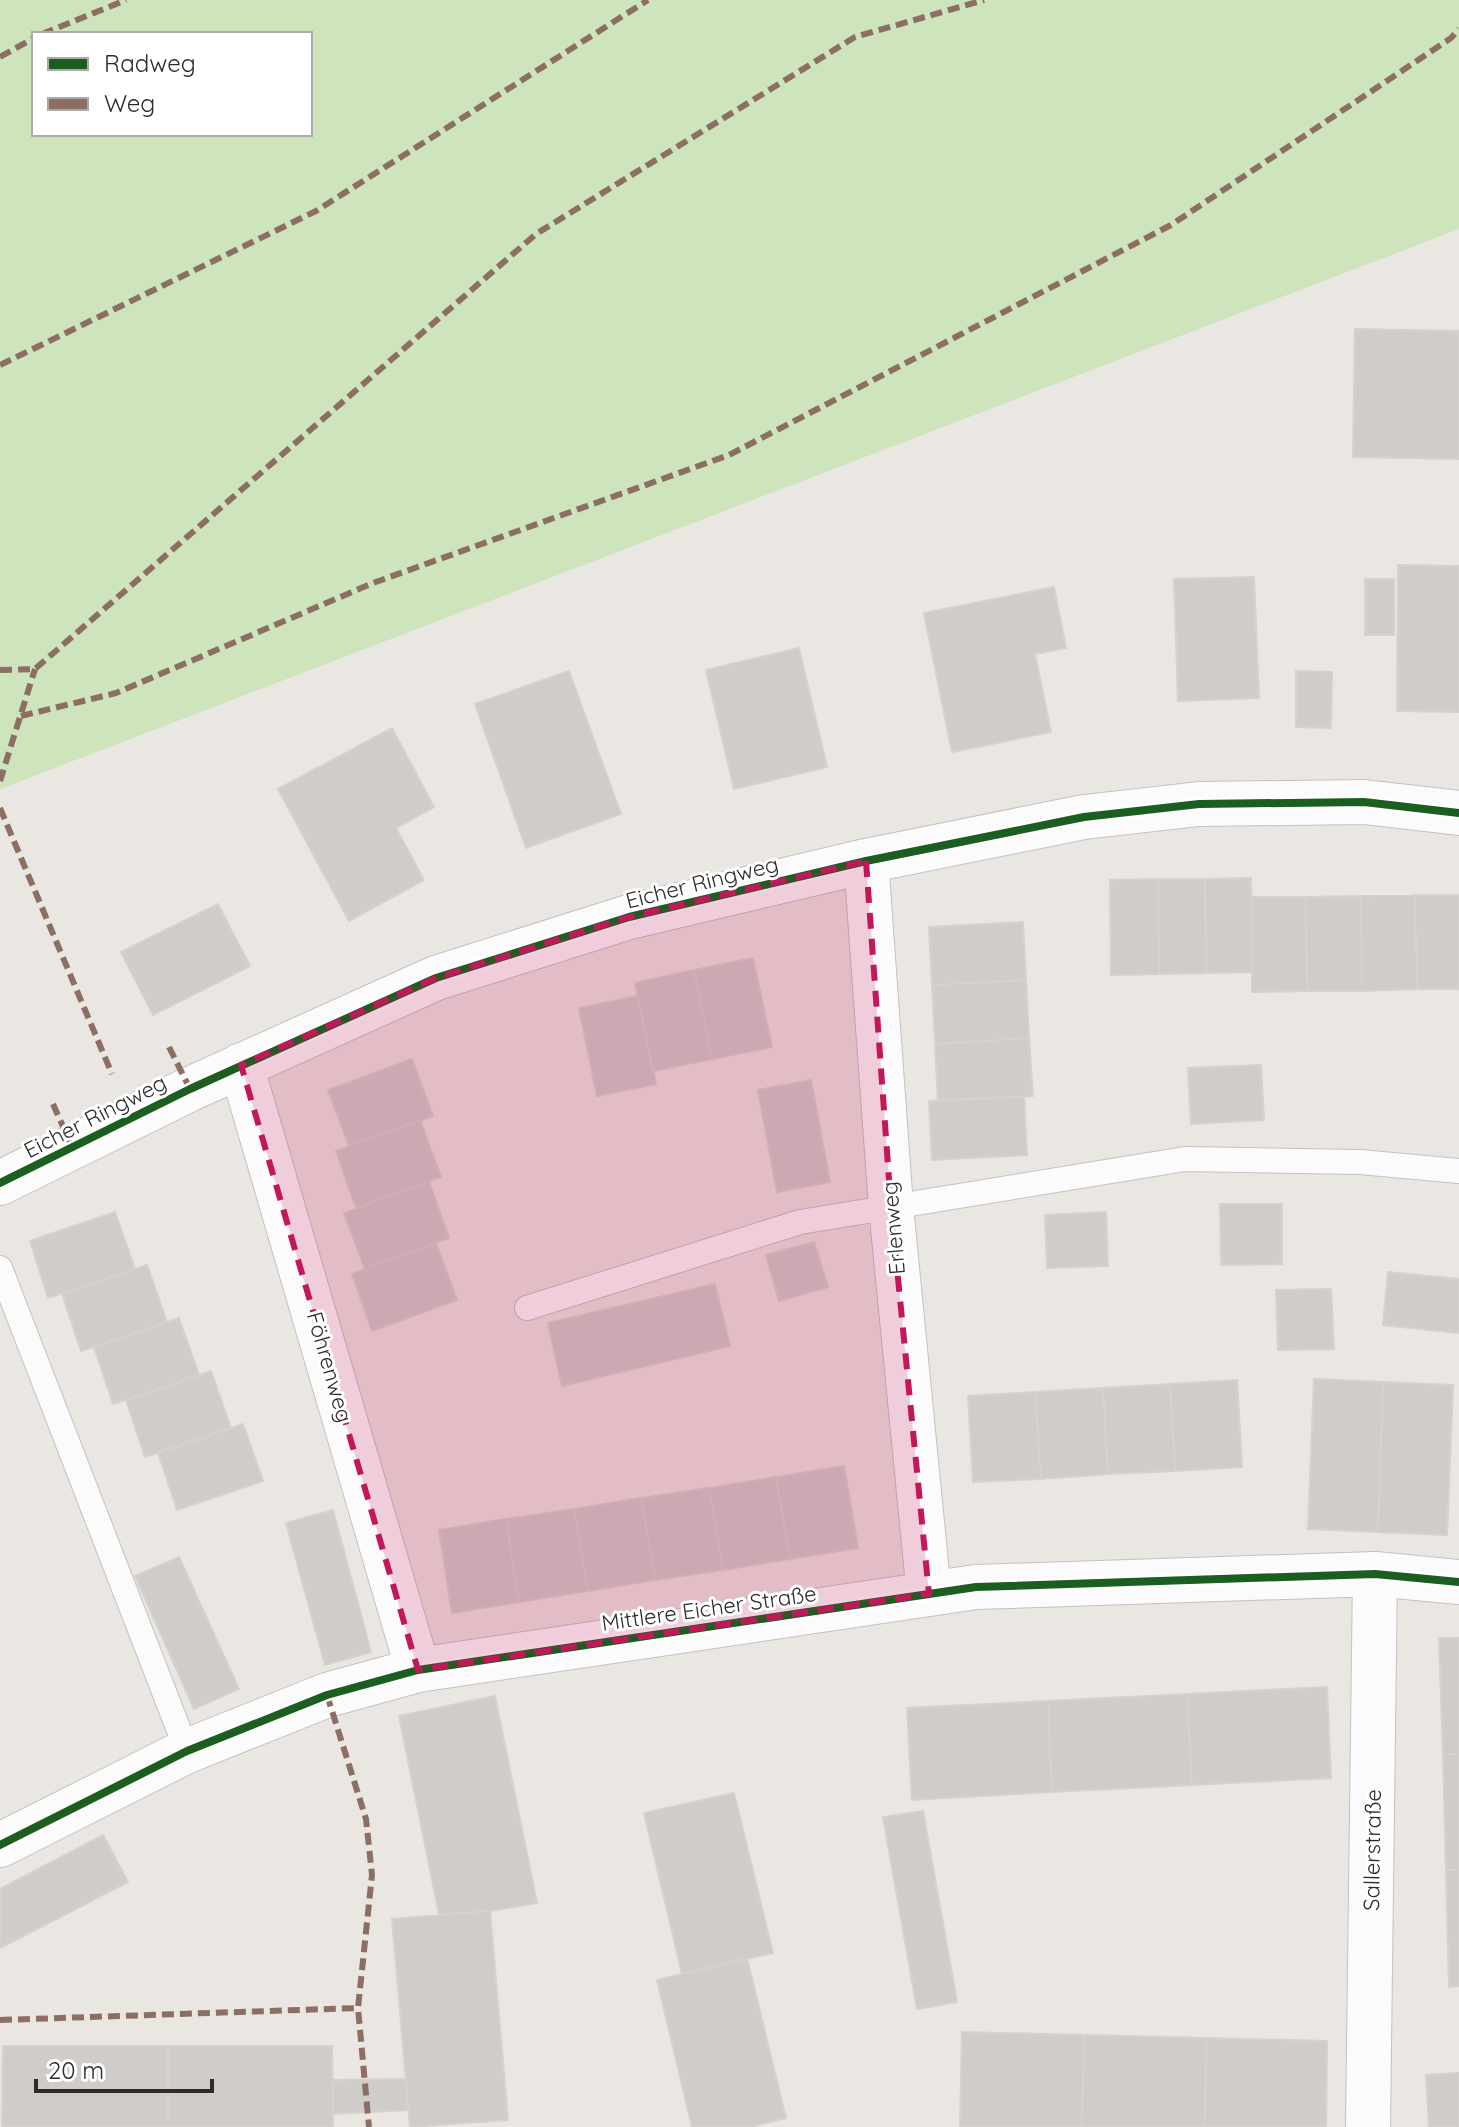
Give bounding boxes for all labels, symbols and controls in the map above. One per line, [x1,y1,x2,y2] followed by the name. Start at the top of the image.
[32,32,312,136] legend
[104,48,196,78] text: Radweg
[104,88,155,118] text: Weg
[623,849,781,915] street label: Eicher Ringweg
[19,1068,171,1164] street label: Eicher Ringweg
[875,1180,911,1276] street label: Erlenweg
[301,1308,359,1426] street label: Föhrenweg
[600,1579,818,1637] street label: Mittlere Eicher Straße
[1357,1789,1387,1911] street label: Sallerstraße
[36,2043,212,2093] scale bar
[48,2055,104,2085] text: 20 m

